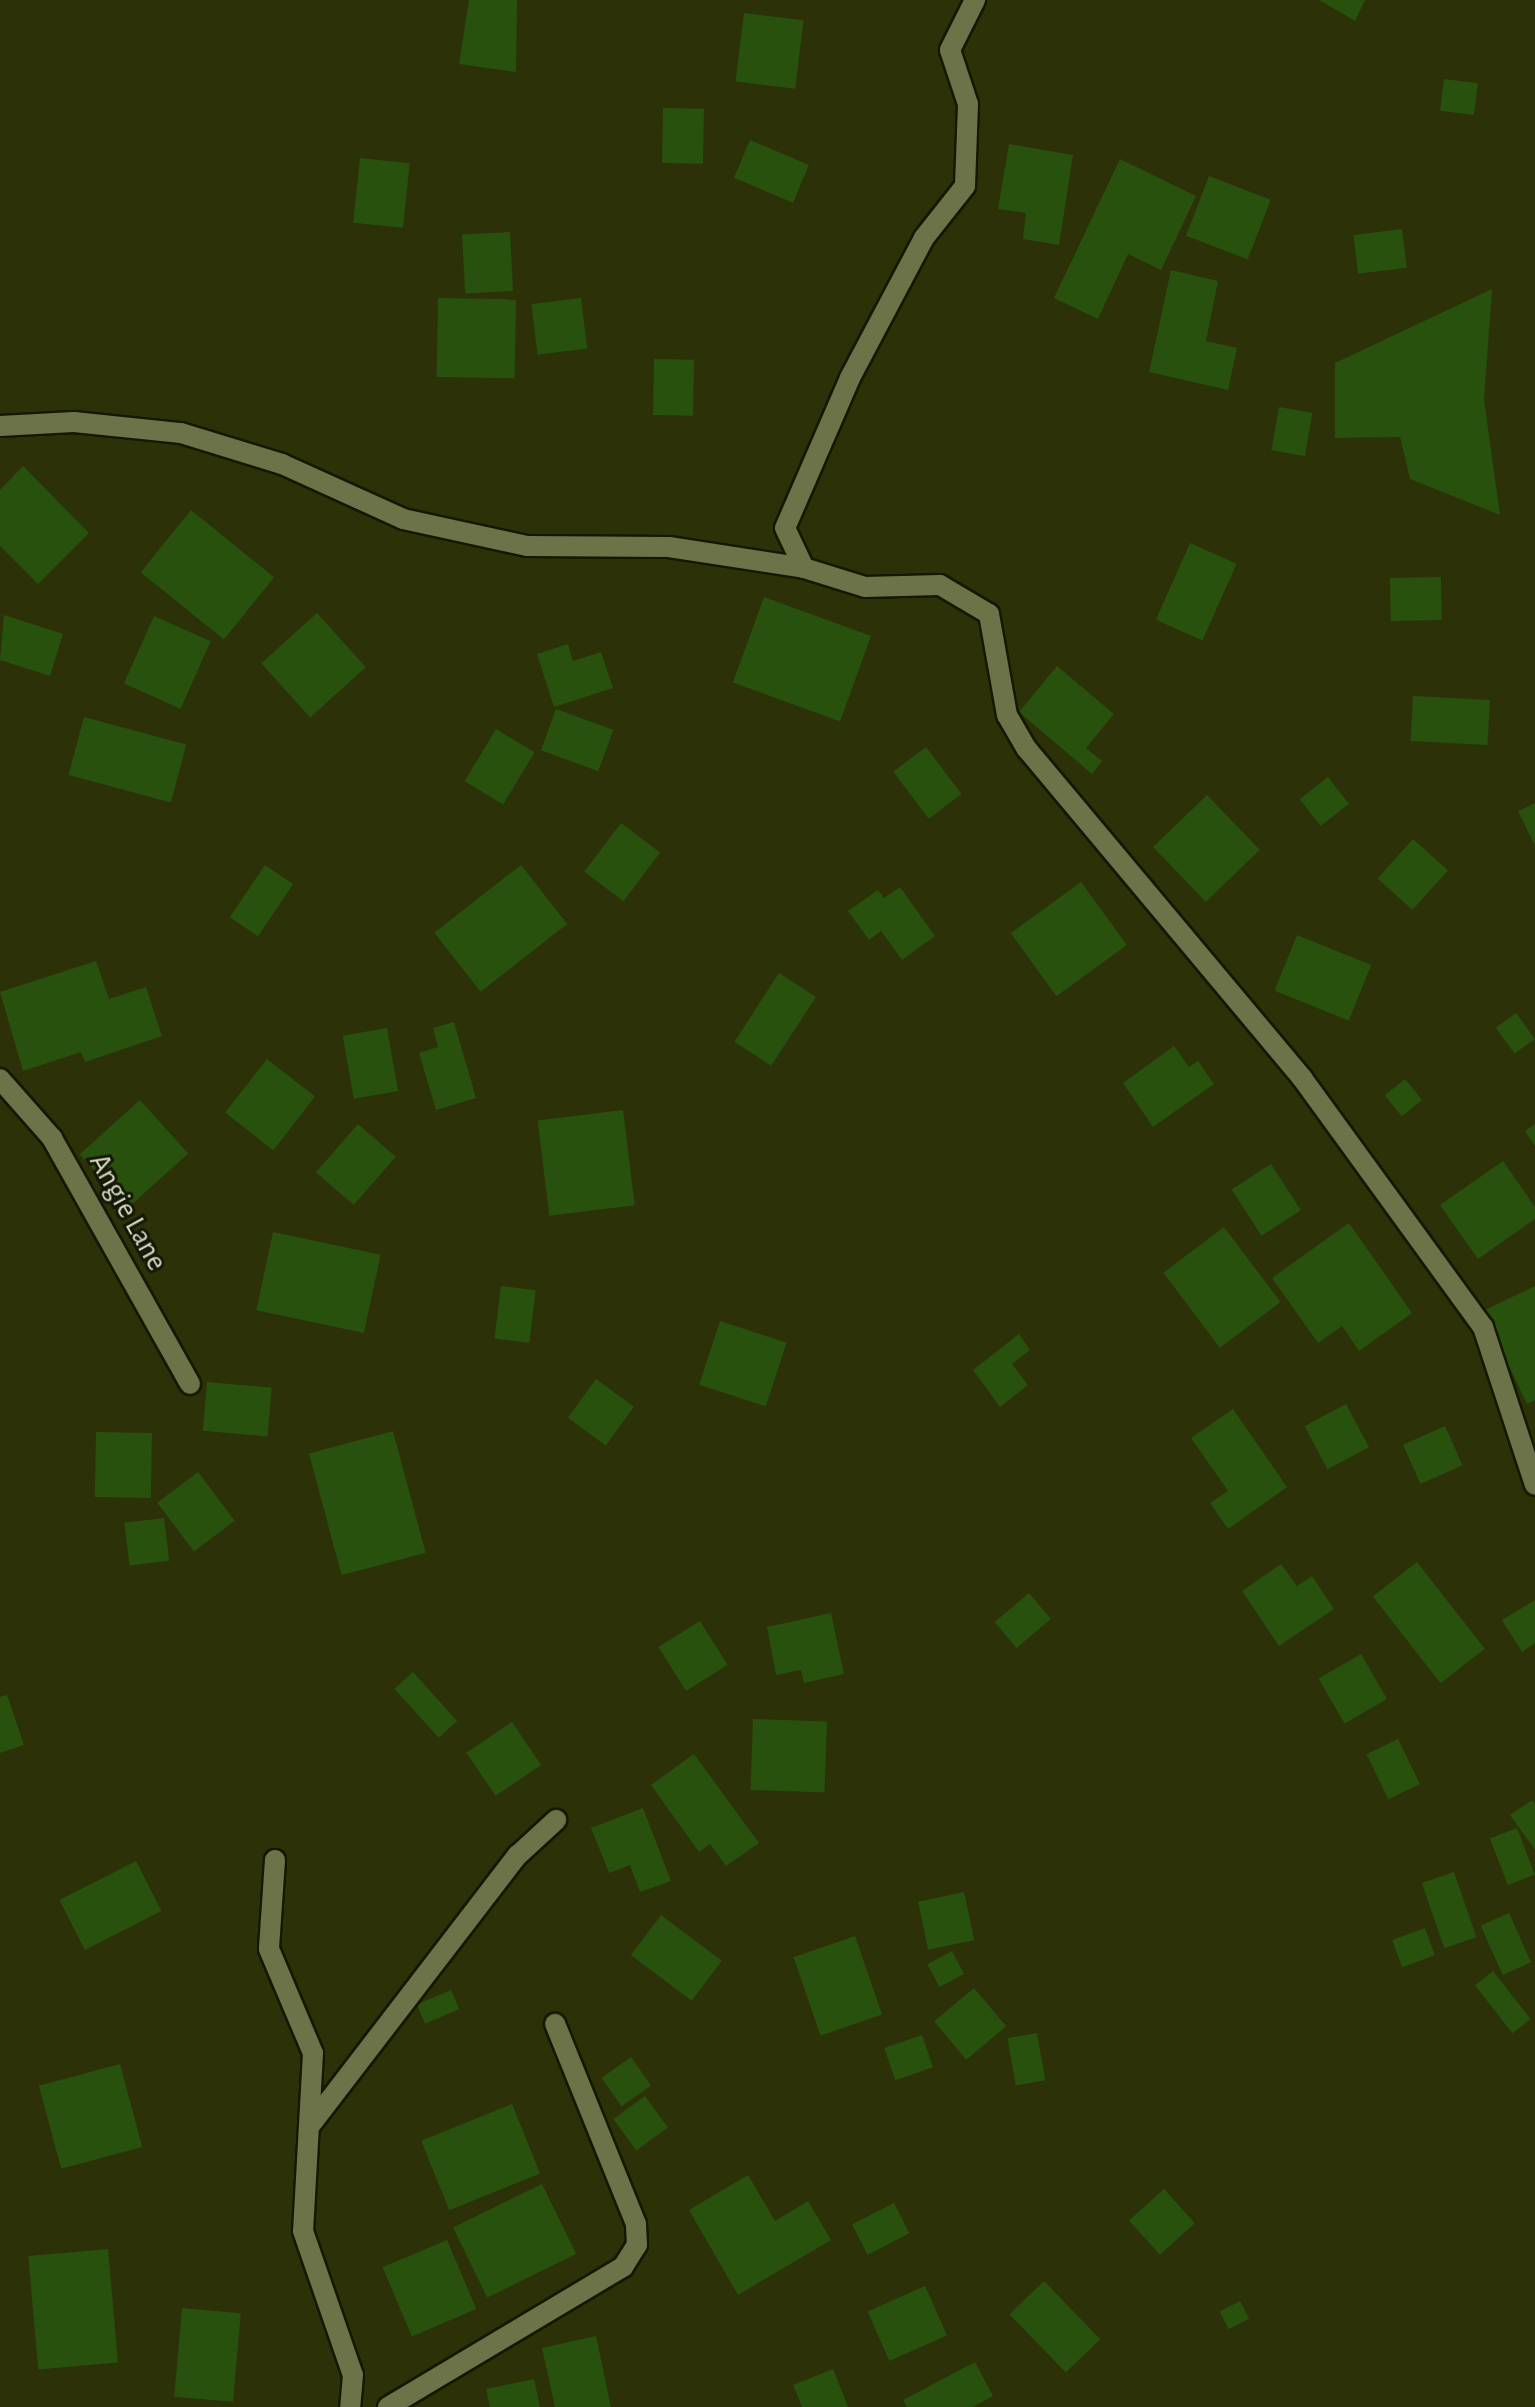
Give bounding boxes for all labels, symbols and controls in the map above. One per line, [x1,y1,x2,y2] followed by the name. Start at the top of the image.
[81,1147,175,1277] street label: Angie Lane

